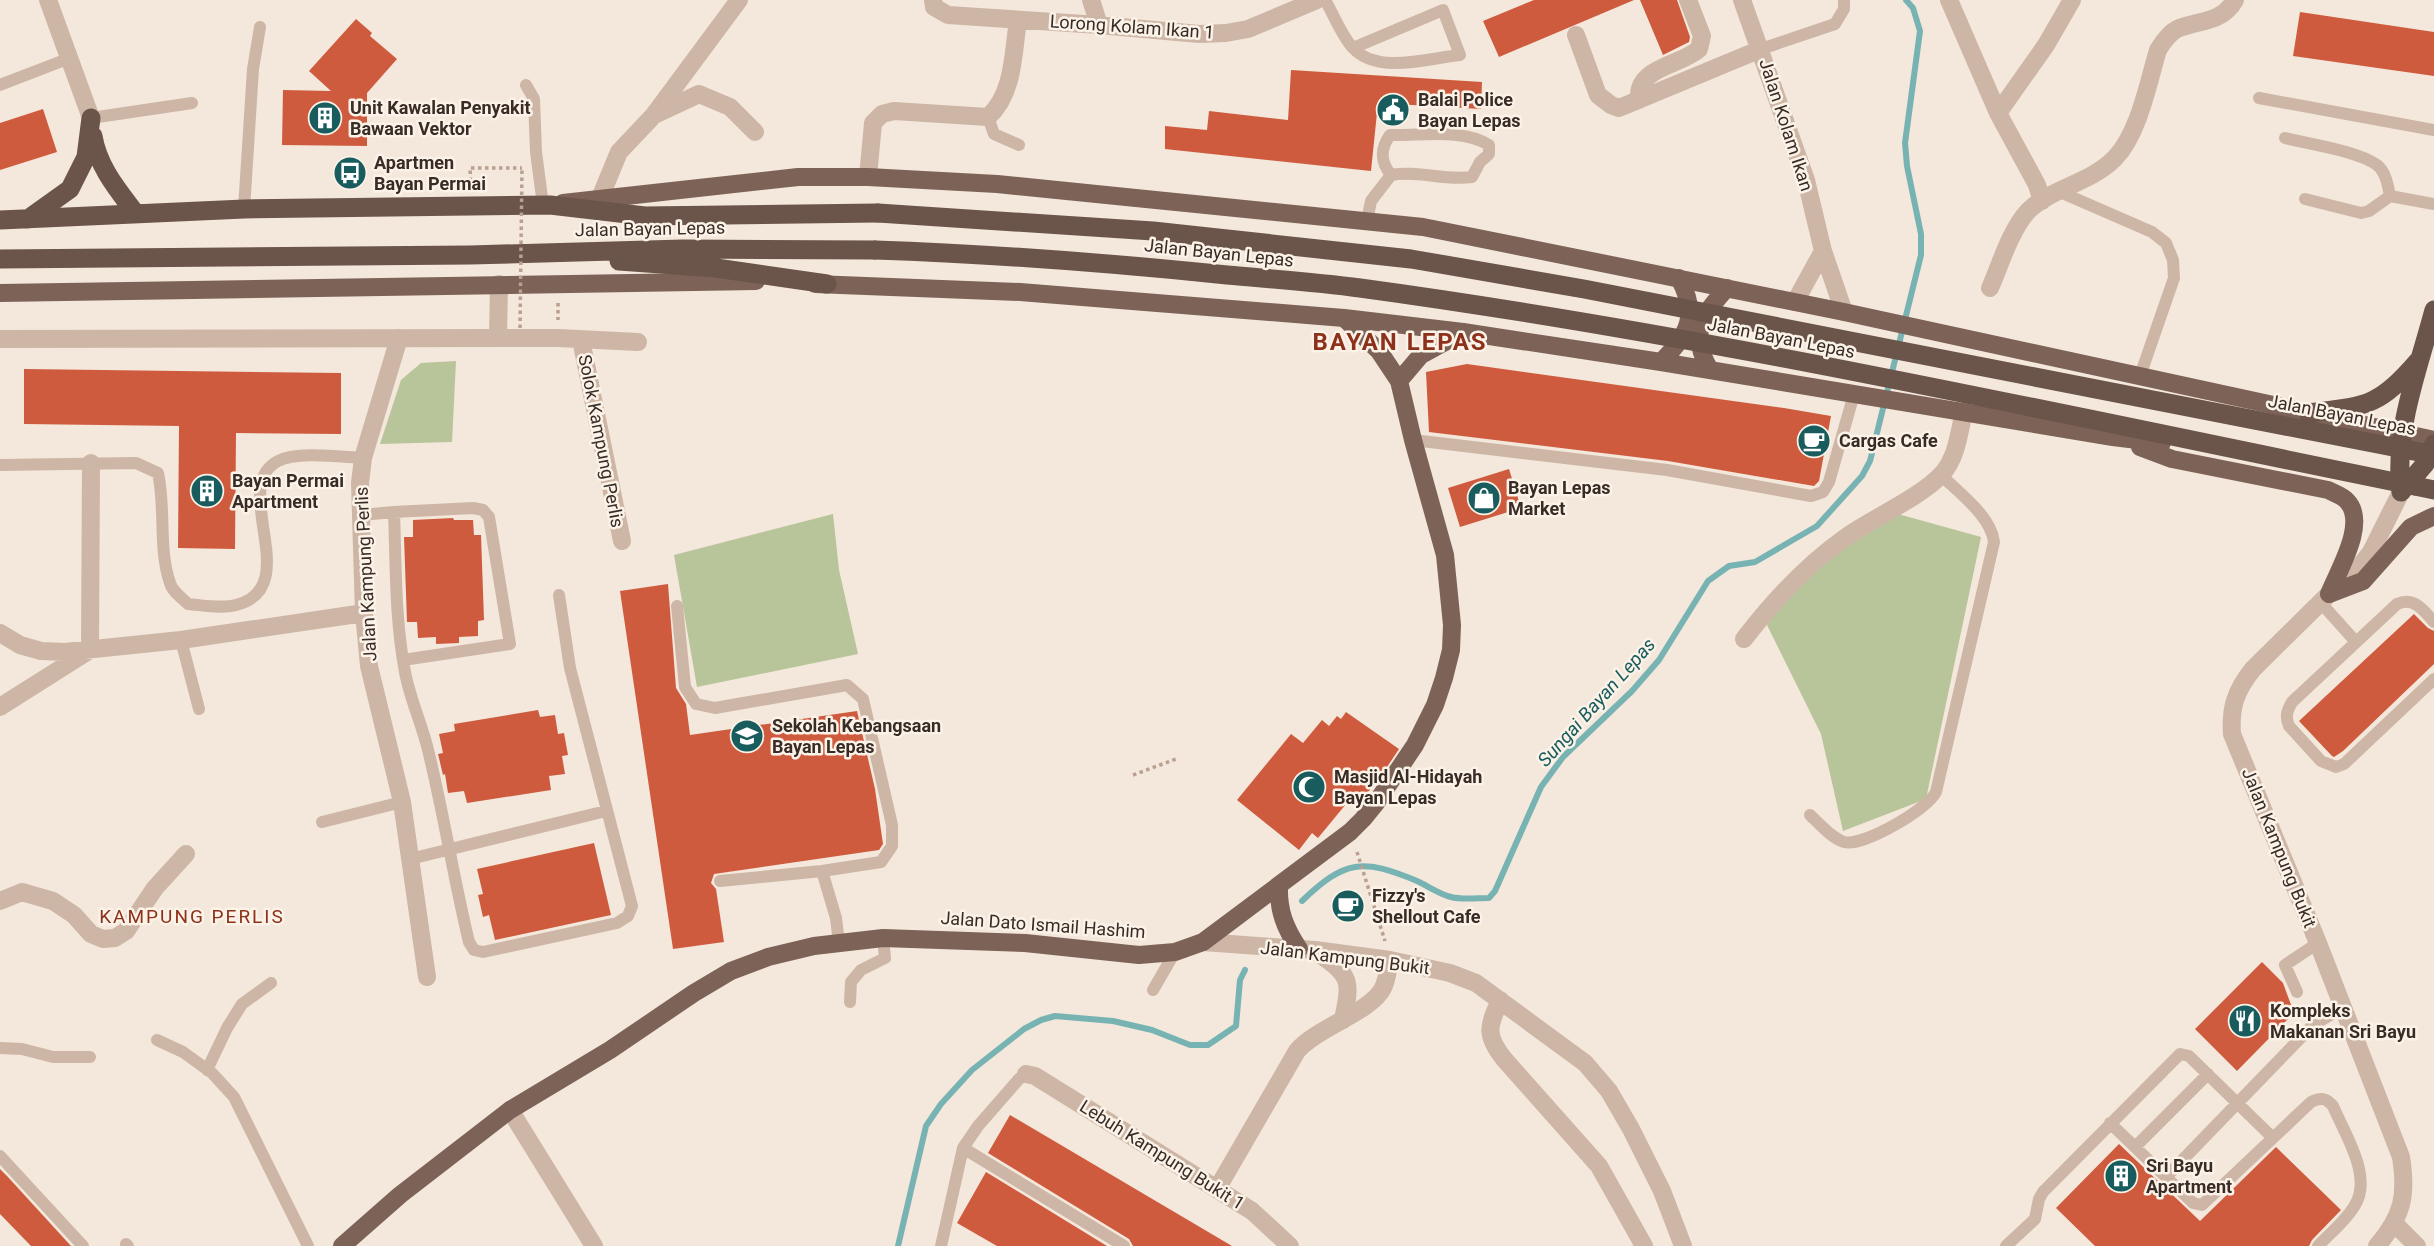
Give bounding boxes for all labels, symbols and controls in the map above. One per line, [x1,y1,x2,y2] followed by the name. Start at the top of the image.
[1049,10,1215,43] street label: Lorong Kolam Ikan 1
[1755,56,1818,194] street label: Jalan Kolam Ikan
[1418,89,1521,131] place label: Balai Police Bayan Lepas
[1374,91,1412,129] public building icon: Balai Police Bayan Lepas
[350,97,531,139] place label: Unit Kawalan Penyakit Bawaan Vektor
[306,99,344,137] building icon: Unit Kawalan Penyakit Bawaan Vektor
[374,152,486,194] place label: Apartmen Bayan Permai
[331,154,369,192] bus stop icon: Apartmen Bayan Permai
[575,217,725,240] street label: Jalan Bayan Lepas
[1143,234,1295,271] street label: Jalan Bayan Lepas
[1705,313,1857,362] street label: Jalan Bayan Lepas
[1312,328,1488,356] district label: BAYAN LEPAS
[574,353,629,529] street label: Solok Kampung Perlis
[2266,390,2418,439] street label: Jalan Bayan Lepas
[1795,422,1833,460] cafe icon: Cargas Cafe
[1839,430,1938,451] place label: Cargas Cafe
[232,470,344,512] place label: Bayan Permai Apartment
[188,472,226,510] building icon: Bayan Permai Apartment
[1508,477,1611,519] place label: Bayan Lepas Market
[1465,479,1503,517] shop icon: Bayan Lepas Market
[350,486,381,662] street label: Jalan Kampung Perlis
[1533,633,1660,771] water label: Sungai Bayan Lepas
[772,715,941,757] place label: Sekolah Kebangsaan Bayan Lepas
[728,717,766,755] school or university icon: Sekolah Kebangsaan Bayan Lepas
[2238,765,2321,931] street label: Jalan Kampung Bukit
[1334,766,1482,808] place label: Masjid Al-Hidayah Bayan Lepas
[1290,768,1328,806] mosque icon: Masjid Al-Hidayah Bayan Lepas
[1372,885,1481,927] place label: Fizzy's Shellout Cafe
[1329,887,1367,925] cafe icon: Fizzy's Shellout Cafe
[99,905,285,928] district label: KAMPUNG PERLIS
[940,907,1146,942] street label: Jalan Dato Ismail Hashim
[1259,937,1431,978] street label: Jalan Kampung Bukit
[2270,1000,2416,1042] place label: Kompleks Makanan Sri Bayu
[2226,1002,2264,1040] restaurant icon: Kompleks Makanan Sri Bayu
[1076,1095,1248,1214] street label: Lebuh Kampung Bukit 1
[2146,1155,2232,1197] place label: Sri Bayu Apartment
[2102,1157,2140,1195] building icon: Sri Bayu Apartment

